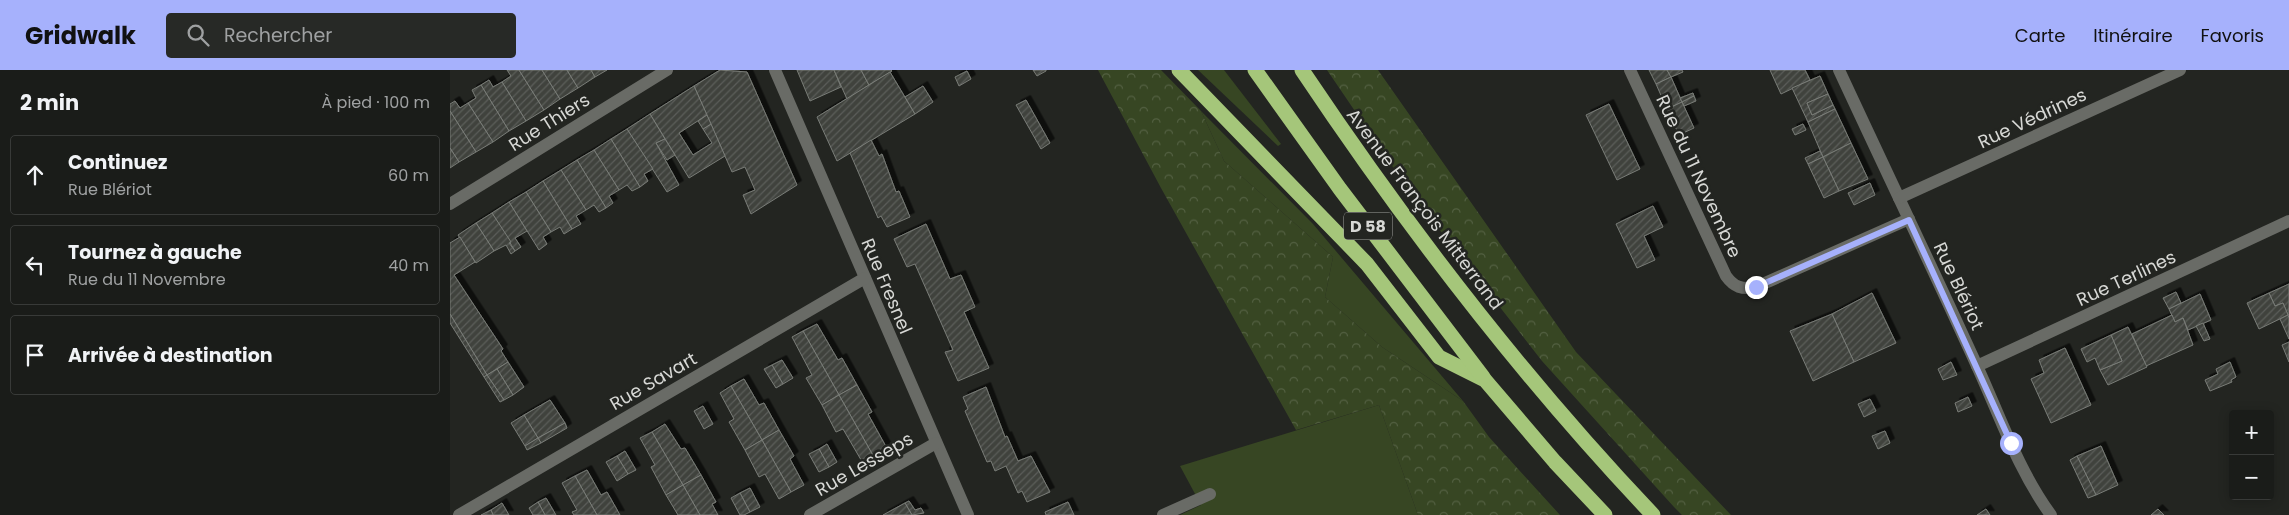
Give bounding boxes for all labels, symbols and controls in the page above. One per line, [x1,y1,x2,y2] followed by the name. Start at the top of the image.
[166,13,516,58] search box
[25,19,136,52] text: Gridwalk
[184,21,212,49] icon: search
[224,22,332,49] text: Rechercher
[2015,23,2065,48] text: Carte
[2093,23,2173,48] text: Itinéraire
[2201,23,2264,48] text: Favoris
[1974,82,2090,154] street label: Rue Védrines
[504,87,594,157] street label: Rue Thiers
[20,88,79,117] text: 2 min
[1650,90,1748,262] street label: Rue du 11 Novembre
[322,91,430,114] text: À pied · 100 m
[1341,103,1509,315] street label: Avenue François Mitterrand
[68,149,167,176] text: Continuez
[21,161,49,189] icon: ahead
[388,164,429,187] text: 60 m
[68,178,152,201] text: Rue Blériot
[1344,212,1392,240] road number: D 58
[856,234,918,338] street label: Rue Fresnel
[1928,238,1990,334] street label: Rue Blériot
[68,239,242,266] text: Tournez à gauche
[2072,244,2180,312] street label: Rue Terlines
[21,251,49,279] icon: left
[388,254,429,277] text: 40 m
[68,268,226,291] text: Rue du 11 Novembre
[1745,276,1768,299] route end
[21,341,49,369] icon: arrive
[68,342,273,369] text: Arrivée à destination
[605,346,701,416] street label: Rue Savart
[2229,410,2274,500] map controls
[2229,410,2274,455] button: +
[811,426,917,502] street label: Rue Lesseps
[2000,432,2023,455] route start
[2229,455,2274,500] button: −

